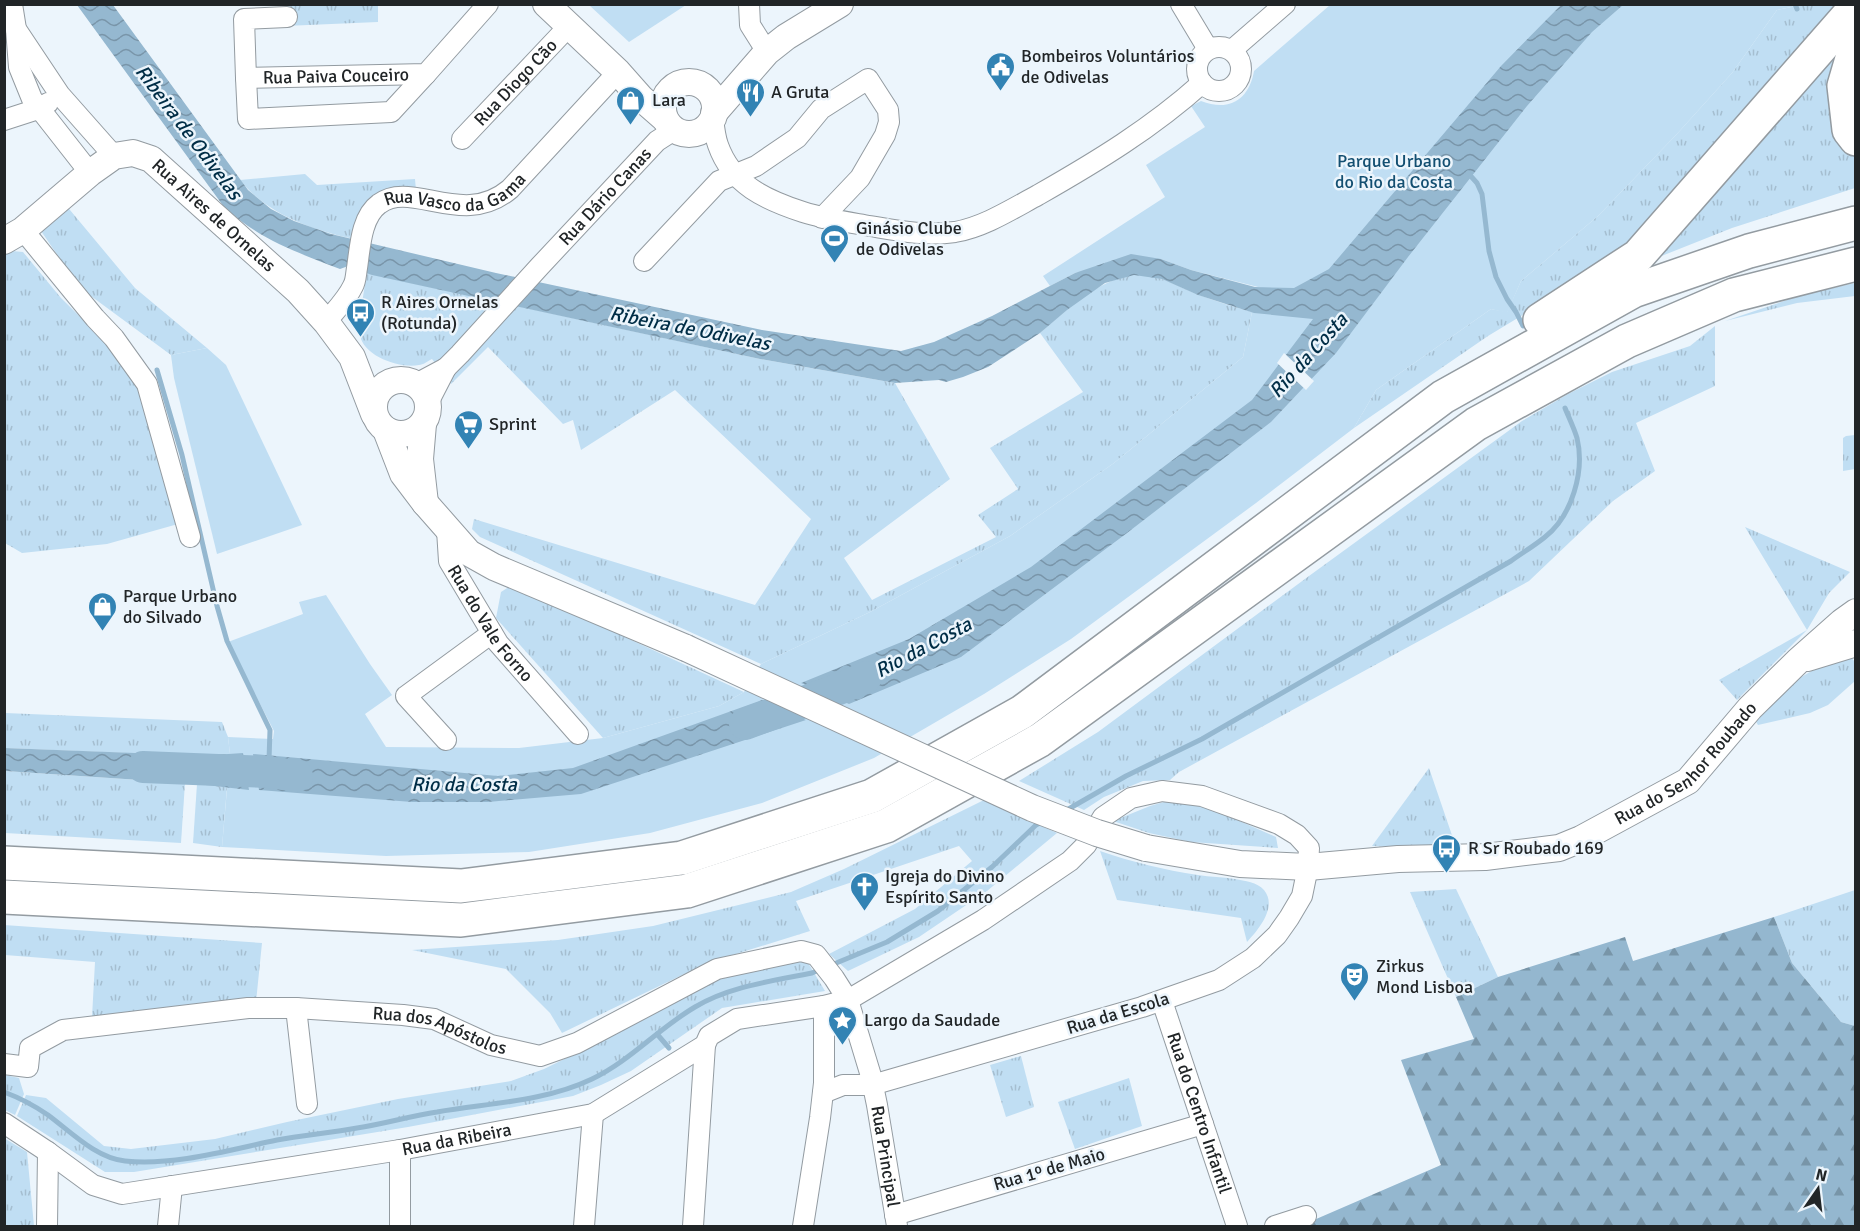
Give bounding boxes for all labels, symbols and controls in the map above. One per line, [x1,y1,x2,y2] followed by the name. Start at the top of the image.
[469,34,562,130] street label: Rua Diogo Cão
[1021,45,1195,88] place label: Bombeiros Voluntários de Odivelas
[984,50,1016,92] public building icon: Bombeiros Voluntários de Odivelas
[130,60,249,207] water label: Ribeira de Odivelas
[263,63,409,89] street label: Rua Paiva Couceiro
[734,76,766,118] restaurant icon: A Gruta
[771,81,829,103] place label: A Gruta
[615,84,647,126] shop icon: Lara
[652,89,686,111] place label: Lara
[554,143,656,250] street label: Rua Dário Canas
[1335,150,1453,193] park label: Parque Urbano do Rio da Costa
[147,154,280,277] street label: Rua Aires de Ornelas
[381,168,530,216] street label: Rua Vasco da Gama
[856,217,962,260] place label: Ginásio Clube de Odivelas
[819,222,851,264] sports icon: Ginásio Clube de Odivelas
[381,291,499,334] place label: R Aires Ornelas (Rotunda)
[344,296,376,338] bus stop icon: R Aires Ornelas (Rotunda)
[608,301,774,357] water label: Ribeira de Odivelas
[1264,307,1354,403] water label: Rio da Costa
[452,408,484,450] supermarket icon: Sprint
[489,413,536,435] place label: Sprint
[443,561,538,686] street label: Rua do Vale Forno
[123,585,237,628] place label: Parque Urbano do Silvado
[86,590,118,632] shop icon: Parque Urbano do Silvado
[871,611,976,683] water label: Rio da Costa
[1611,697,1761,830] street label: Rua do Senhor Roubado
[411,772,518,797] water label: Rio da Costa
[1431,832,1463,874] bus stop icon: R Sr Roubado 169
[1468,837,1604,859] place label: R Sr Roubado 169
[885,865,1004,908] place label: Igreja do Divino Espírito Santo
[848,870,880,912] church icon: Igreja do Divino Espírito Santo
[1376,955,1473,998] place label: Zirkus Mond Lisboa
[1339,960,1371,1002] theatre icon: Zirkus Mond Lisboa
[1064,987,1172,1039] street label: Rua da Escola
[372,1002,509,1059] street label: Rua dos Apóstolos
[827,1004,859,1046] place icon: Largo da Saudade
[864,1009,1000,1031] place label: Largo da Saudade
[1162,1029,1236,1196] street label: Rua do Centro Infantil
[866,1104,905,1209] street label: Rua Principal
[400,1118,513,1160] street label: Rua da Ribeira
[991,1143,1107,1195] street label: Rua 1º de Maio
[1788,1159,1848,1219] north arrow
[1814,1164,1829,1186] text: N

